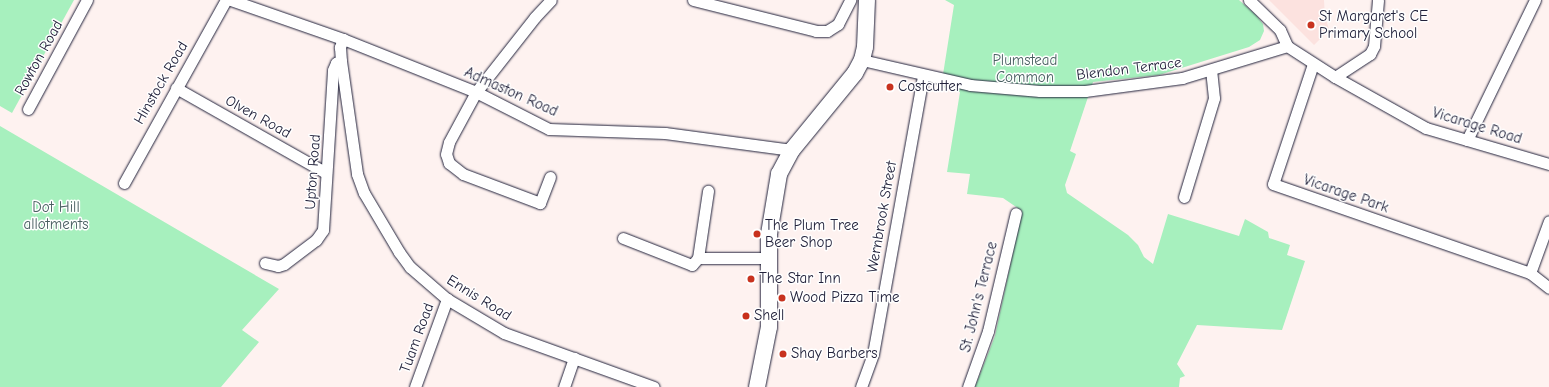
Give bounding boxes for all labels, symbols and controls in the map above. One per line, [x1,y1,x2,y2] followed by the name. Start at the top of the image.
[1319,7,1428,42] place label: St Margaret's CE Primary School
[11,17,67,99] street label: Rowton Road
[1306,20,1316,30] marker: St Margaret's CE Primary School
[130,38,192,128] street label: Hinstock Road
[992,51,1058,86] park label: Plumstead Common
[1075,54,1183,84] street label: Blendon Terrace
[461,63,561,121] street label: Admaston Road
[898,78,962,96] place label: Costcutter
[885,82,895,92] marker: Costcutter
[222,92,294,142] street label: Olven Road
[1430,104,1524,148] street label: Vicarage Road
[301,134,325,210] street label: Upton Road
[863,160,901,274] street label: Wernbrook Street
[1301,171,1391,217] street label: Vicarage Park
[23,198,89,233] park label: Dot Hill allotments
[765,216,859,251] place label: The Plum Tree Beer Shop
[752,229,762,239] marker: The Plum Tree Beer Shop
[957,240,1001,354] street label: St. John's Terrace
[759,270,841,288] place label: The Star Inn
[443,271,515,325] street label: Ennis Road
[746,274,756,284] marker: The Star Inn
[790,289,900,307] place label: Wood Pizza Time
[777,293,787,303] marker: Wood Pizza Time
[396,301,438,375] street label: Tuam Road
[754,307,784,325] place label: Shell
[741,311,751,321] marker: Shell
[791,345,878,363] place label: Shay Barbers
[778,349,788,359] marker: Shay Barbers

